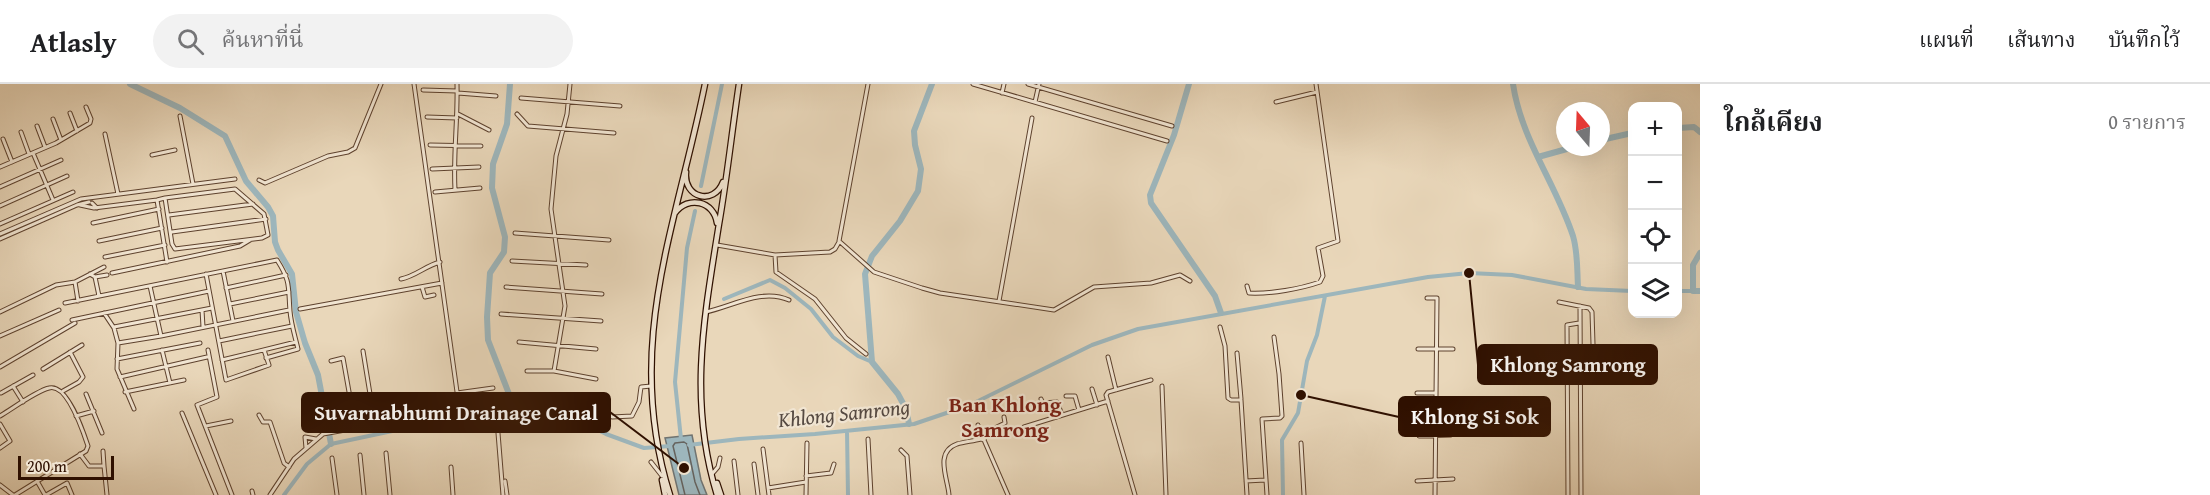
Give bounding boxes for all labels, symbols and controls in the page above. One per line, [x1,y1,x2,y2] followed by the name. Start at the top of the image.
[153,14,573,68] search box
[30,21,117,62] text: Atlasly
[222,23,304,55] text: ค้นหาที่นี่
[1919,24,1974,55] text: แผนที่
[2007,24,2075,55] text: เส้นทาง
[2108,24,2180,55] text: บันทึกไว้
[174,25,207,58] icon: search
[1556,102,1610,156] north arrow
[1628,102,1682,318] map controls
[1628,102,1682,156] button: +
[1724,102,1823,141] text: ใกล้เคียง
[2108,107,2186,136] text: 0 รายการ
[1628,156,1682,210] button: −
[1628,210,1682,264] button: locate
[1628,264,1682,318] button: layers
[1478,345,1657,384] callout: Khlong Samrong
[1490,349,1647,380] text: Khlong Samrong
[949,388,1062,445] district label: Ban Khlong Samrong
[776,391,912,435] water label: Khlong Samrong
[302,393,610,432] callout: Suvarnabhumi Drainage Canal
[314,397,598,428] text: Suvarnabhumi Drainage Canal
[1399,397,1550,436] callout: Khlong Si Sok
[1411,401,1540,432] text: Khlong Si Sok
[18,453,114,480] scale bar
[27,454,67,478] text: 200 m

